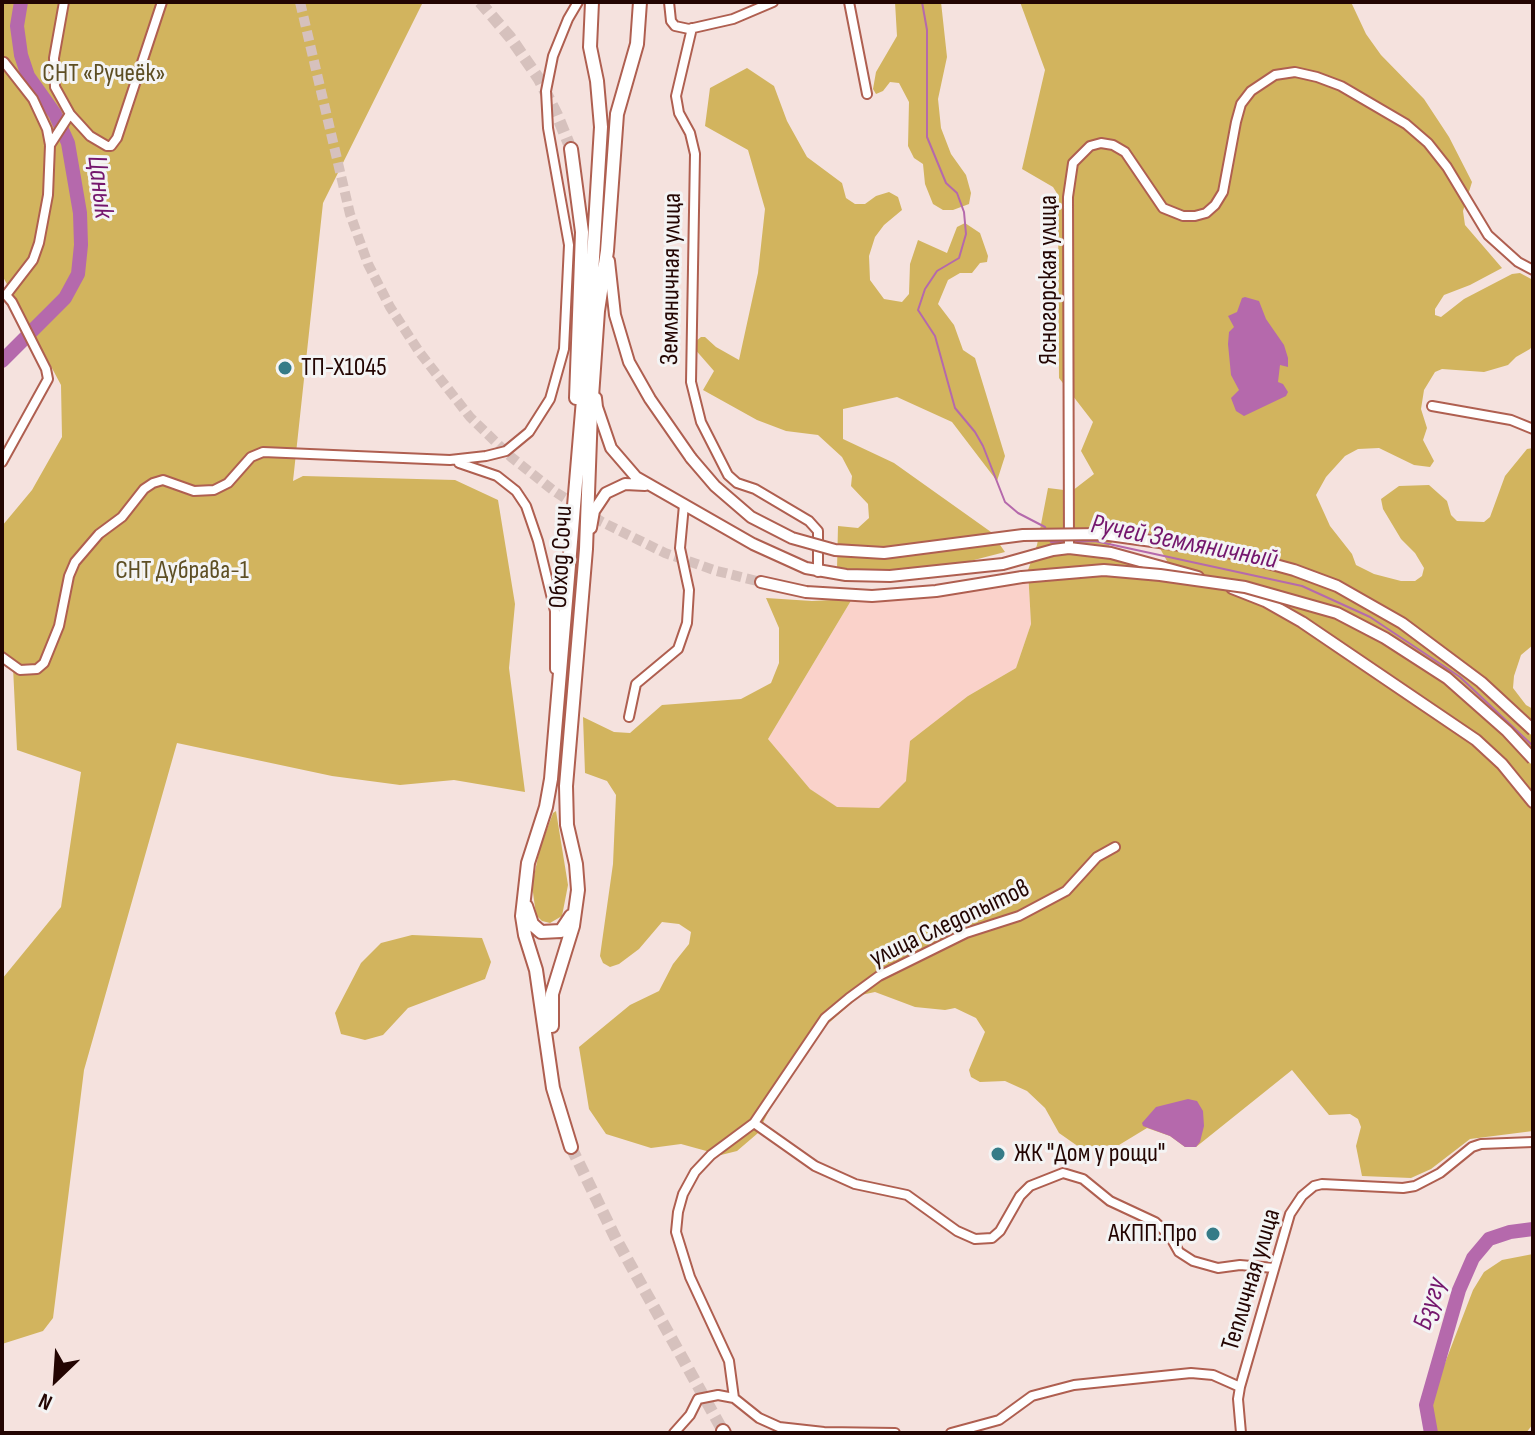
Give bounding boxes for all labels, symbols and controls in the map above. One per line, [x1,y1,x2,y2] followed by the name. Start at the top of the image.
[42,58,166,90] park label: СНТ «Ручеёк»
[78,154,120,220] water label: Цанык
[655,193,689,365] street label: Земляничная улица
[1033,195,1065,365] street label: Ясногорская улица
[301,352,387,384] place label: ТП-Х1045
[276,359,294,377] marker: ТП-Х1045
[544,505,580,609] street label: Обход Сочи
[1088,508,1280,578] water label: Ручей Земляничный
[115,555,249,587] park label: СНТ Дубрава-1
[865,873,1035,975] street label: улица Следопытов
[1014,1138,1165,1170] place label: ЖК "Дом у рощи"
[989,1145,1007,1163] marker: ЖК "Дом у рощи"
[1216,1205,1288,1355] street label: Тепличная улица
[1108,1218,1197,1250] place label: АКПП.Про
[1204,1225,1222,1243] marker: АКПП.Про
[1407,1274,1455,1334] water label: Бзугу
[16,1339,96,1419] north arrow
[35,1386,57,1416] text: N

